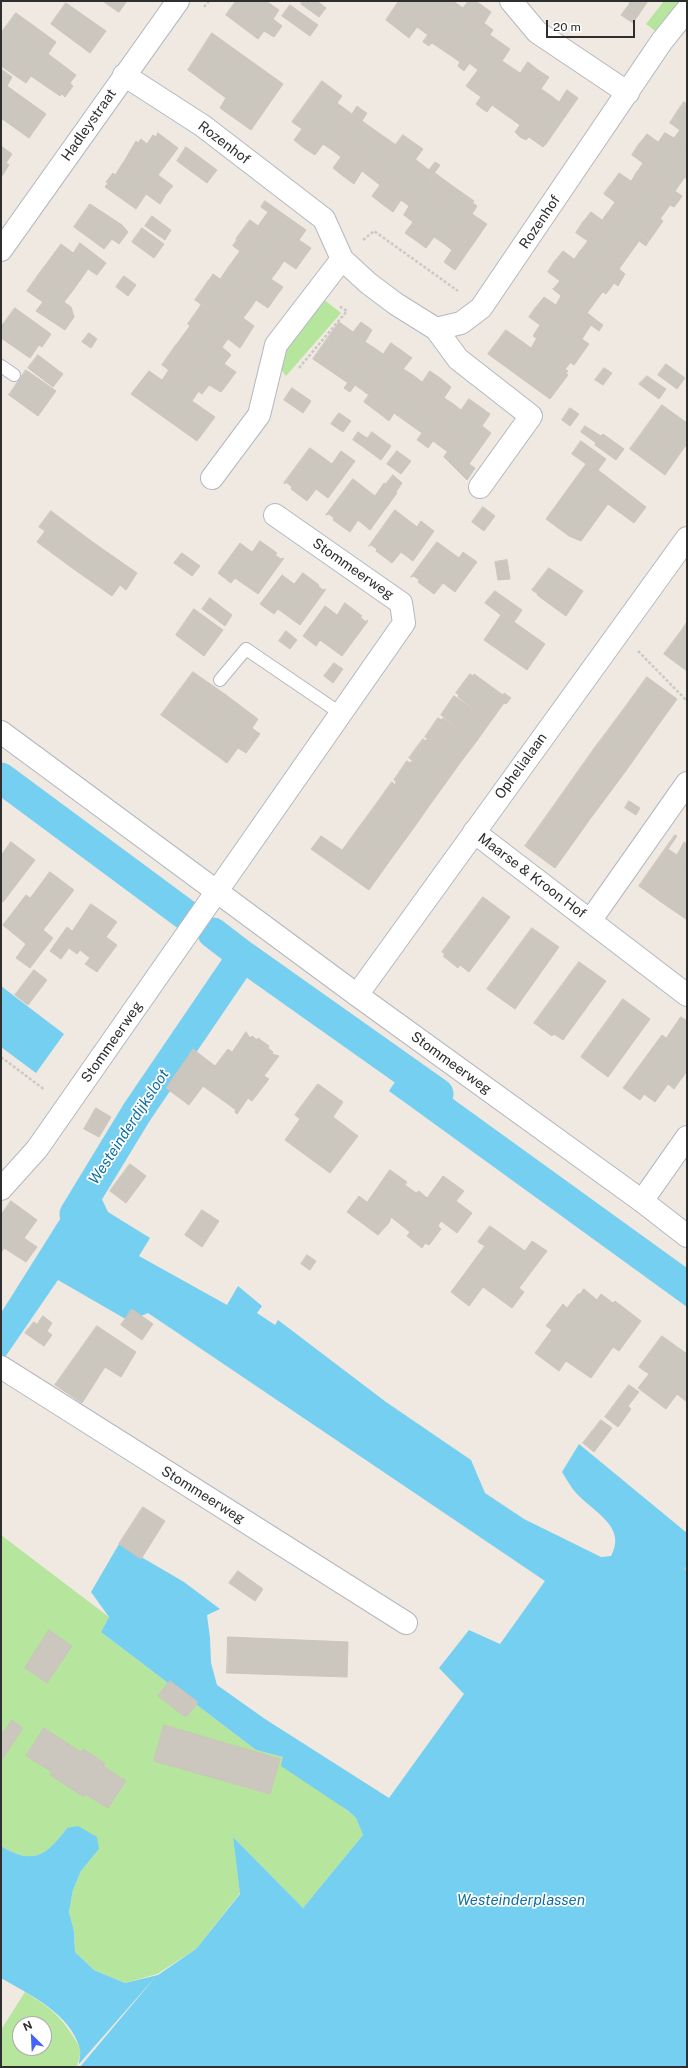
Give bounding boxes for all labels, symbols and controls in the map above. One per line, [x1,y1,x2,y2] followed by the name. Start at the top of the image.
[548,12,637,38] scale bar
[553,20,581,34] text: 20 m
[58,86,120,164] street label: Hadleystraat
[195,118,253,168] street label: Rozenhof
[516,192,564,252] street label: Rozenhof
[309,535,397,603] street label: Stommeerweg
[491,730,551,802] street label: Ophelialaan
[475,830,589,922] street label: Maarse & Kroon Hof
[78,998,146,1086] street label: Stommeerweg
[407,1028,495,1098] street label: Stommeerweg
[85,1066,173,1188] water label: Westeinderdijksloot
[158,1463,248,1527] street label: Stommeerweg
[457,1891,585,1909] water label: Westeinderplassen
[12,2016,52,2056] north arrow
[21,2019,34,2033] text: N

